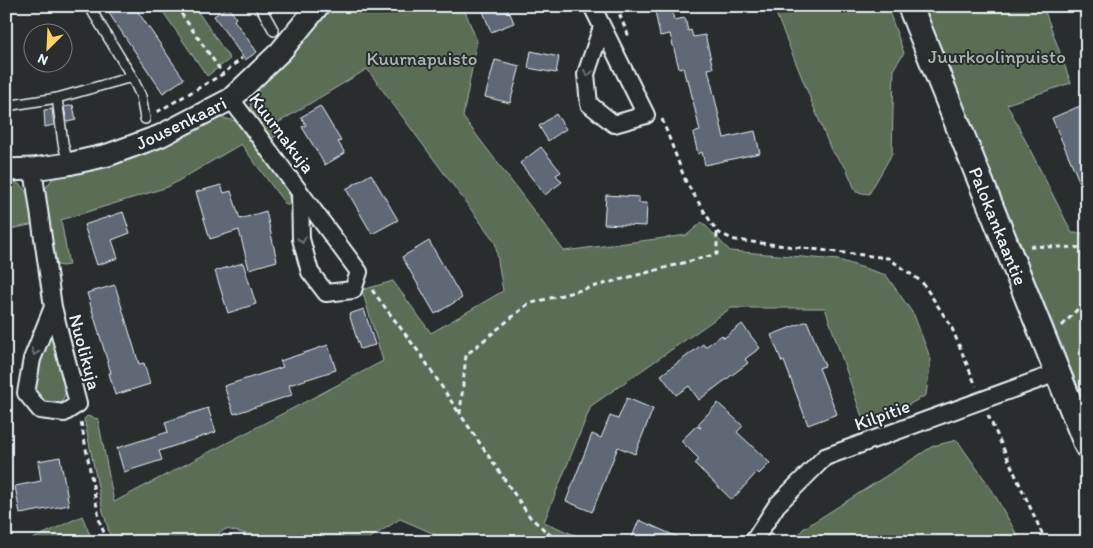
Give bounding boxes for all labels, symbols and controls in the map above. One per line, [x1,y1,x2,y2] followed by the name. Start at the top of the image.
[22,22,72,72] north arrow
[928,45,1066,68] park label: Juurkoolinpuisto
[367,47,477,70] park label: Kuurnapuisto
[35,50,51,69] text: N
[583,69,593,78] one-way arrow
[244,88,320,178] street label: Kuurnakuja
[132,91,230,155] street label: Jousenkaari
[964,163,1032,289] street label: Palokankaantie
[297,236,307,245] one-way arrow
[64,312,106,392] street label: Nuolikuja
[31,347,41,356] one-way arrow
[851,394,913,436] street label: Kilpitie

